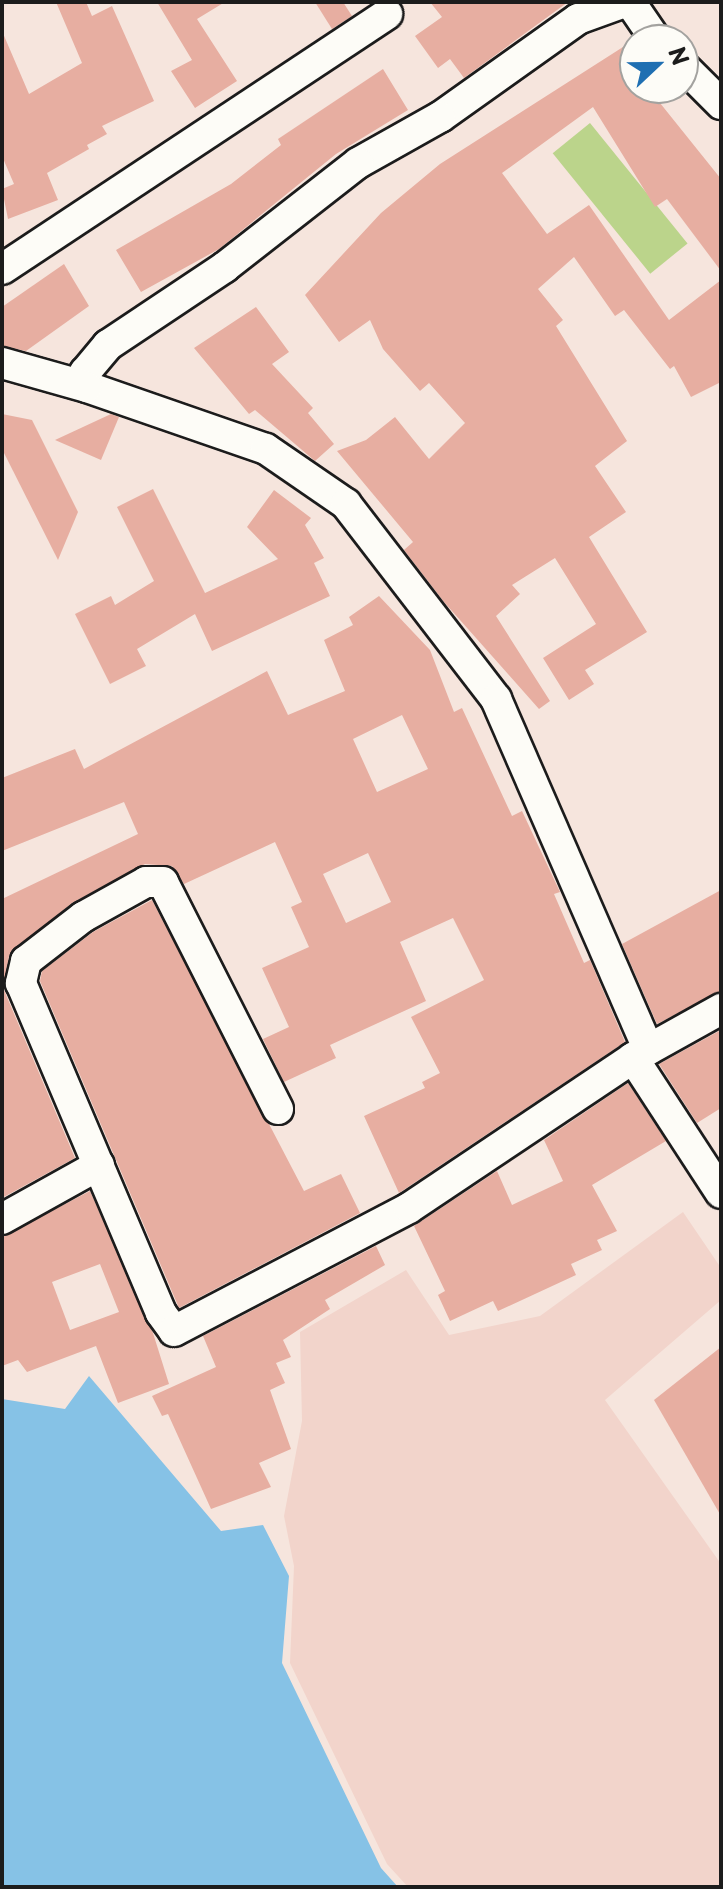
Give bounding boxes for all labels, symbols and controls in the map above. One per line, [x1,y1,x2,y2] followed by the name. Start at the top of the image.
[619,24,699,104] north arrow
[661,41,698,70] text: N

